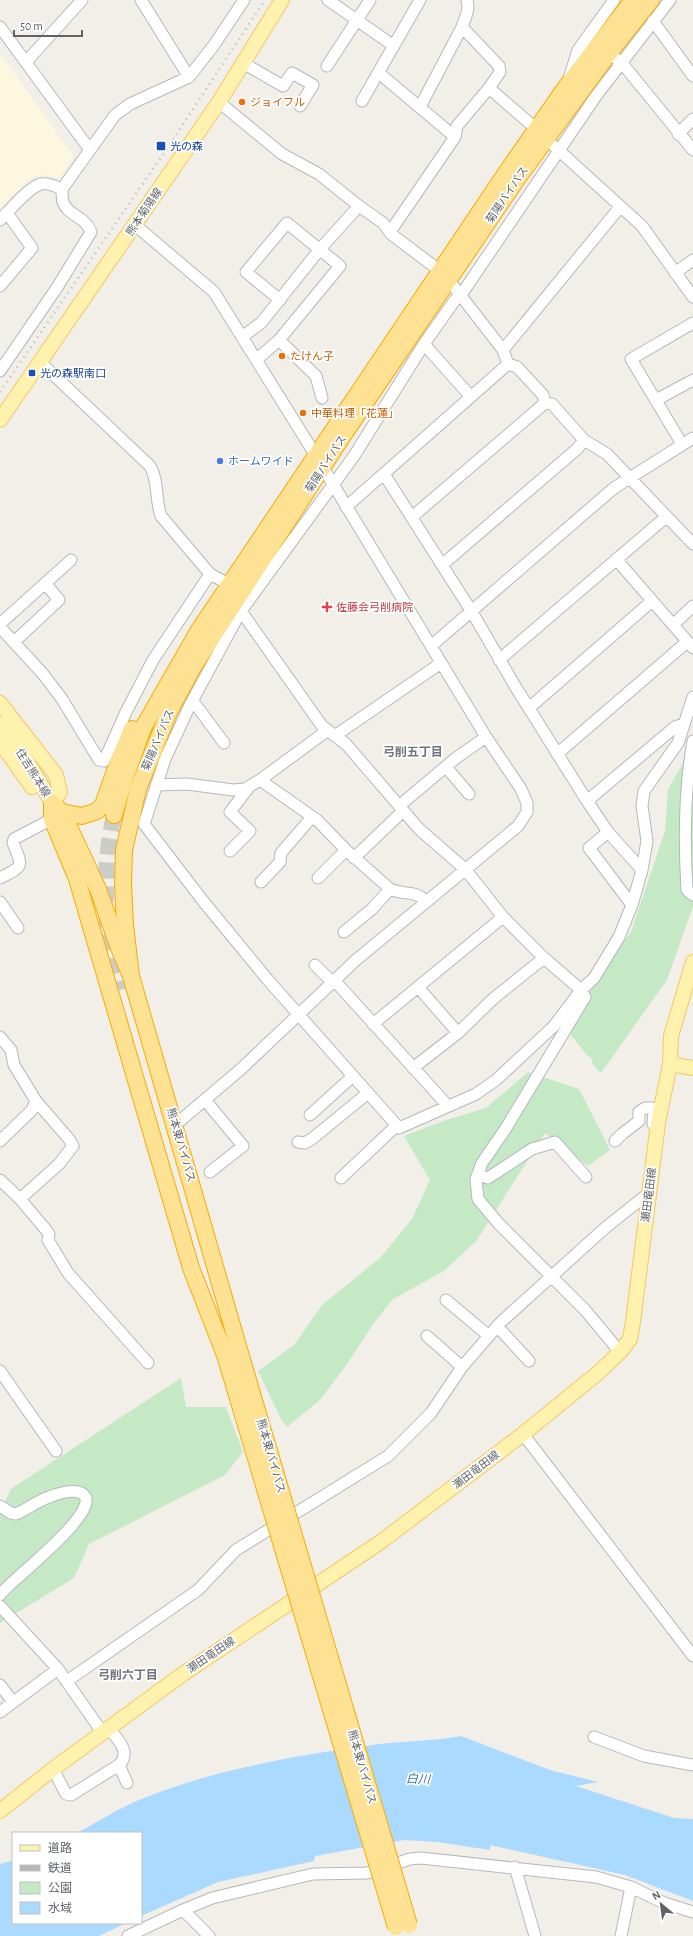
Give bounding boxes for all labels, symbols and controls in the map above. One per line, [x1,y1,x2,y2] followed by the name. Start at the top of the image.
[14,12,82,38] scale bar
[20,20,43,32] text: 50 m
[237,97,247,107] marker: ジョイフル
[250,97,305,108] place label: ジョイフル
[155,140,167,152] marker: 光の森
[170,141,203,152] place label: 光の森
[483,164,530,225] street label: 菊陽バイパス
[123,186,164,238] street label: 熊本菊陽線
[277,351,287,361] marker: たけん子
[290,351,334,362] place label: たけん子
[27,368,37,378] marker: 光の森駅南口
[40,368,106,379] place label: 光の森駅南口
[311,407,399,419] place label: 中華料理「花蓮」
[298,408,308,418] marker: 中華料理「花蓮」
[303,433,349,495] street label: 菊陽バイパス
[215,456,225,466] marker: ホームワイド
[228,456,294,467] place label: ホームワイド
[321,601,333,613] marker: 佐藤会弓削病院
[336,601,413,613] place label: 佐藤会弓削病院
[139,707,176,772] street label: 菊陽バイパス
[14,746,53,799] street label: 住吉熊本線
[383,746,443,758] district label: 弓削五丁目
[165,1106,198,1183] street label: 熊本東バイパス
[639,1167,658,1223] street label: 瀬田竜田線
[255,1417,288,1494] street label: 熊本東バイパス
[450,1448,501,1491] street label: 瀬田竜田線
[185,1634,237,1675] street label: 瀬田竜田線
[98,1669,158,1681] district label: 弓削六丁目
[346,1728,379,1805] street label: 熊本東バイパス
[406,1771,432,1786] water label: 白川
[12,1832,142,1924] legend
[48,1841,72,1854] text: 道路
[48,1861,72,1874] text: 鉄道
[48,1882,72,1894] text: 公園
[641,1884,681,1924] north arrow
[650,1889,662,1902] text: N
[48,1902,72,1914] text: 水域

